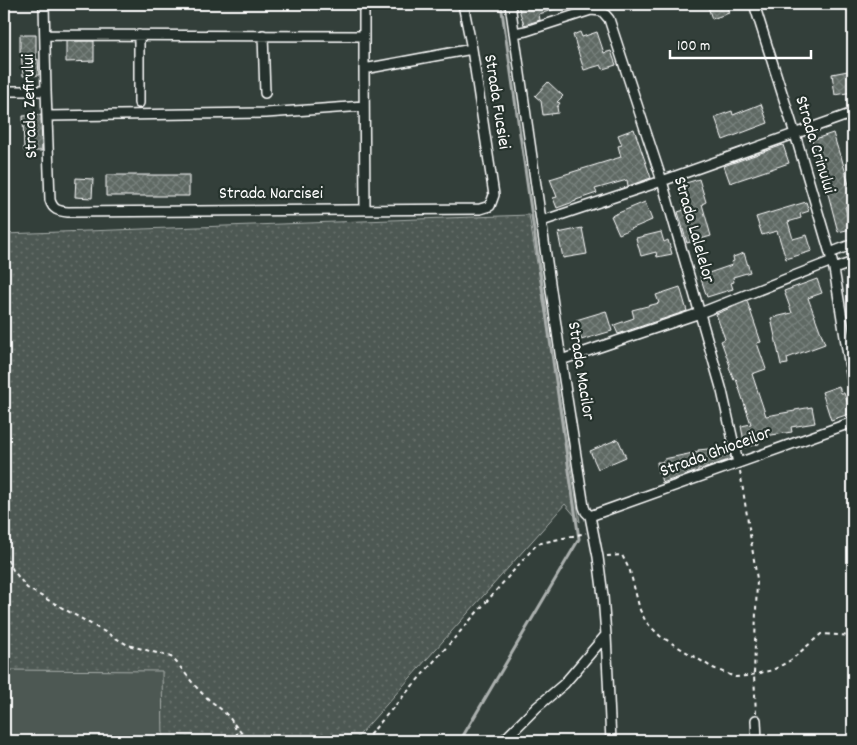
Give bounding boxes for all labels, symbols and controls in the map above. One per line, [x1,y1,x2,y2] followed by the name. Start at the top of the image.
[670,28,811,60] scale bar
[677,36,710,58] text: 100 m
[17,53,45,159] street label: Strada Zefirului
[476,53,516,151] street label: Strada Fucsiei
[787,93,841,197] street label: Strada Crinului
[666,174,720,287] street label: Strada Lalelelor
[219,182,323,207] street label: Strada Narcisei
[560,320,600,422] street label: Strada Macilor
[657,421,775,485] street label: Strada Ghioceilor

